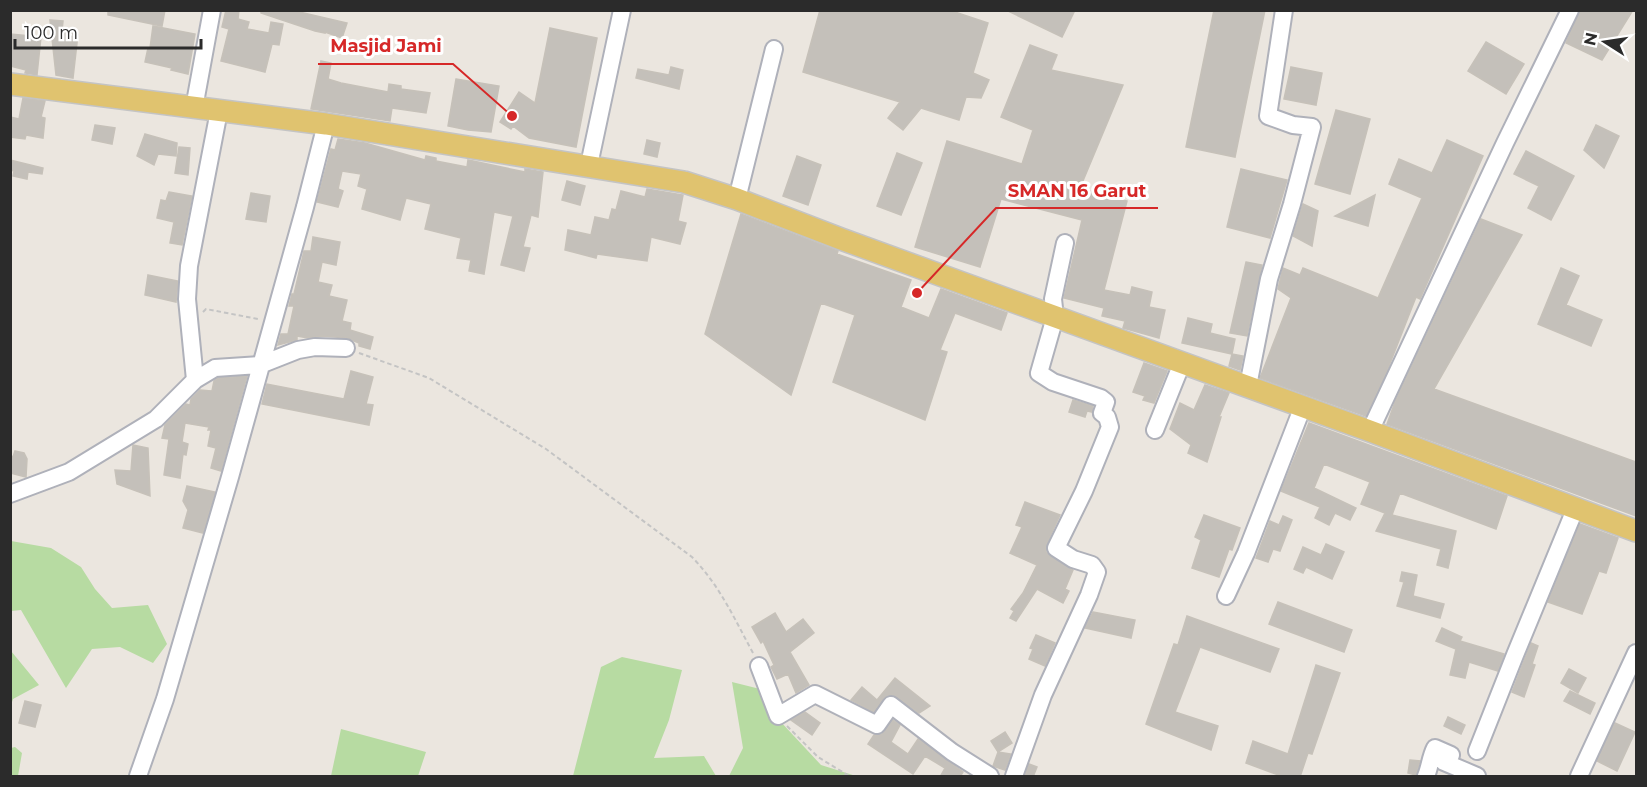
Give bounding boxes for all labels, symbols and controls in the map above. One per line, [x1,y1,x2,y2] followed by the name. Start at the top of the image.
[15,12,201,50] scale bar
[1575,12,1635,72] north arrow
[24,22,78,44] text: 100 m
[318,28,453,64] callout: Masjid Jami
[1580,31,1601,47] text: N
[330,35,442,57] text: Masjid Jami
[996,172,1158,208] callout: SMAN 16 Garut
[1008,180,1146,202] text: SMAN 16 Garut

